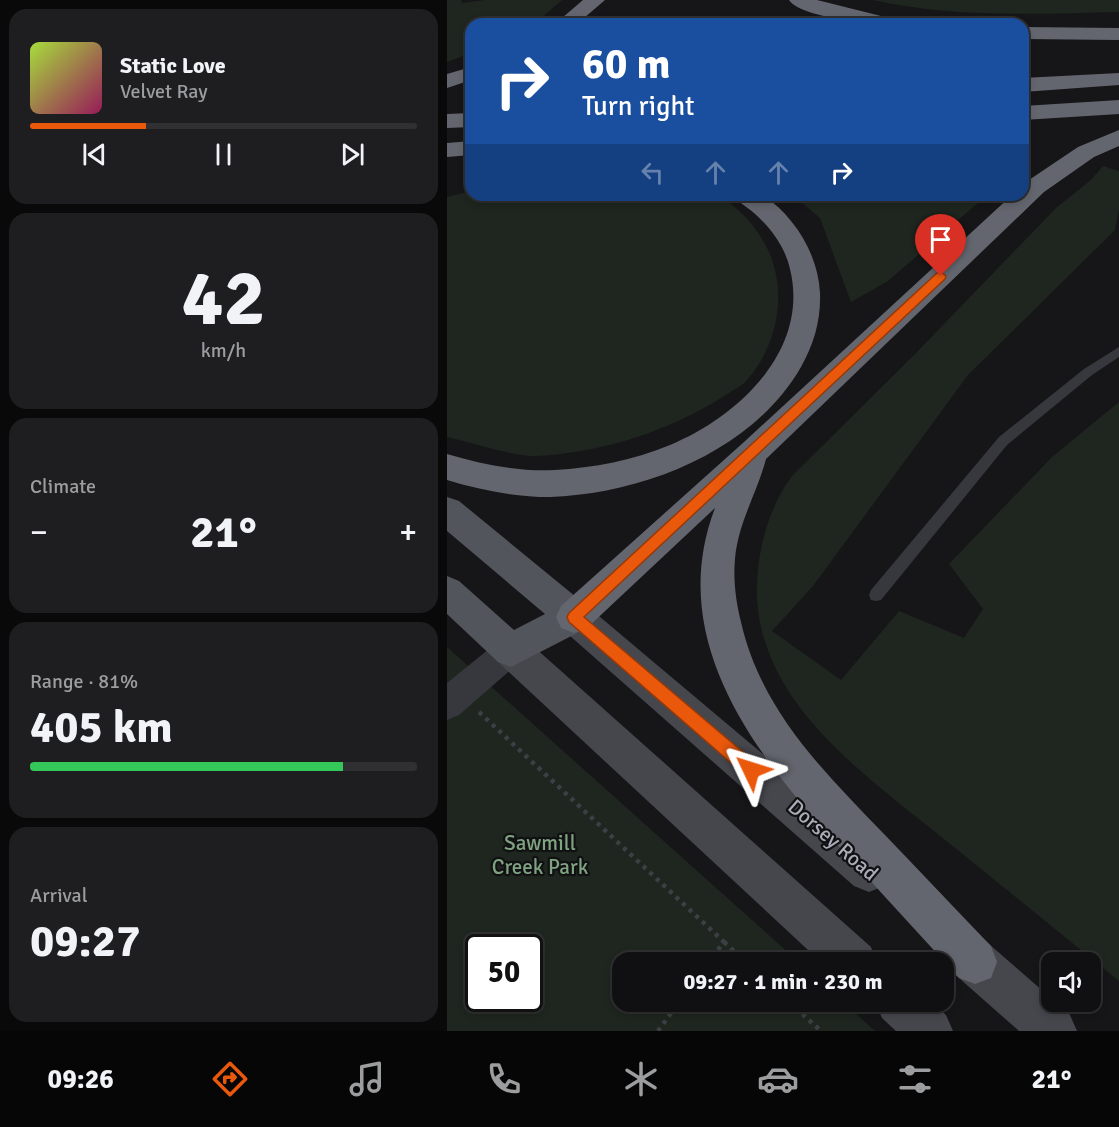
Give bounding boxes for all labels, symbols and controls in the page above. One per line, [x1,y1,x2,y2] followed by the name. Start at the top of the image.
[582,39,671,90] text: 60 m
[483,42,561,120] icon: right
[120,52,226,79] text: Static Love
[120,79,208,104] text: Velvet Ray
[582,90,695,123] text: Turn right
[78,138,111,171] icon: previous
[207,138,240,171] icon: pause
[336,138,369,171] icon: next
[636,156,669,189] icon: left
[699,156,732,189] icon: ahead
[762,156,795,189] icon: ahead
[825,156,858,189] icon: right
[915,214,966,276] pin
[924,223,957,256] icon: arrive
[181,251,266,347] text: 42
[201,338,246,363] text: km/h
[30,474,96,499] text: Climate
[190,505,257,560] text: 21°
[30,512,48,553] text: −
[399,512,417,553] text: +
[30,669,138,694] text: Range · 81%
[30,700,173,755] text: 405 km
[719,738,783,802] position arrow
[783,794,883,886] street label: Dorsey Road
[492,830,589,880] park label: Sawmill Creek Park
[30,883,88,908] text: Arrival
[30,914,140,969] text: 09:27
[465,934,543,1012] speed limit sign: 50
[1041,952,1101,1012] map controls
[1041,952,1101,1012] button: sound
[683,968,883,995] text: 09:27 · 1 min · 230 m
[209,1058,251,1100] icon: directions
[346,1058,388,1100] icon: music
[483,1058,525,1100] icon: phone
[620,1058,662,1100] icon: climate
[757,1058,799,1100] icon: car
[894,1058,936,1100] icon: filters
[48,1063,114,1096] text: 09:26
[1031,1063,1071,1096] text: 21°

